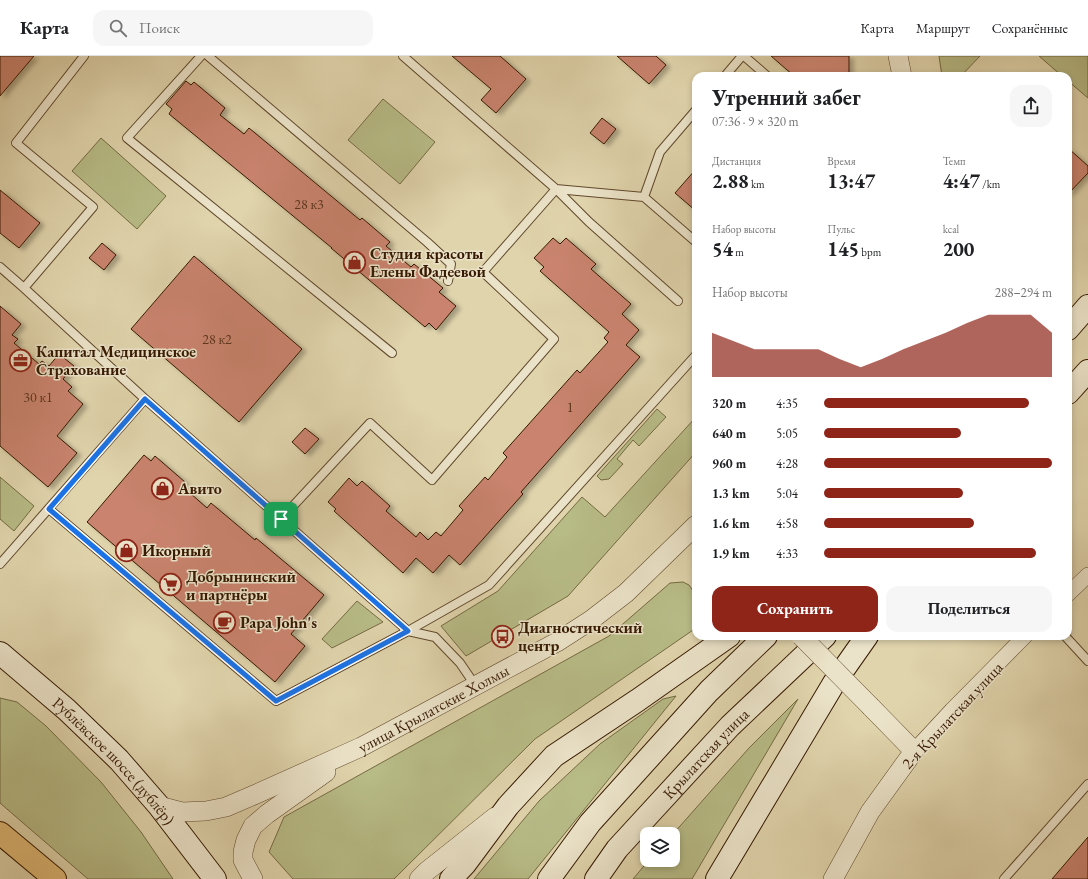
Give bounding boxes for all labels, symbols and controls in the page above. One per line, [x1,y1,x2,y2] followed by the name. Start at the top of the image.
[93,10,373,46] search box
[20,15,69,40] text: Карта
[107,17,129,39] icon: search
[139,18,180,37] text: Поиск
[861,19,894,37] text: Карта
[916,19,970,37] text: Маршрут
[992,19,1068,37] text: Сохранённые
[712,83,861,112] text: Утренний забег
[1010,85,1052,127] button: share
[712,113,799,130] text: 07:36 · 9 × 320 m
[712,154,761,168] text: Дистанция
[827,154,856,168] text: Время
[943,154,966,168] text: Темп
[712,168,749,194] text: 2.88
[827,168,875,194] text: 13:47
[943,168,980,194] text: 4:47
[749,177,765,191] text: km
[980,177,1000,191] text: /km
[294,195,324,213] house number: 28 к3
[712,222,776,236] text: Набор высоты
[827,222,855,236] text: Пульс
[943,222,959,236] text: kcal
[712,236,733,262] text: 54
[827,236,859,262] text: 145
[943,236,974,262] text: 200
[370,243,487,282] place label: Студия красоты Елены Фадеевой
[733,245,744,259] text: m
[859,245,881,259] text: bpm
[341,249,367,275] shop icon: Студия красоты Елены Фадеевой
[712,284,788,301] text: Набор высоты
[995,284,1052,301] text: 288–294 m
[202,330,232,348] house number: 28 к2
[36,341,196,380] place label: Капитал Медицинское Страхование
[8,347,34,373] office icon: Капитал Медицинское Страхование
[23,388,53,406] house number: 30 к1
[712,395,746,412] text: 320 m
[776,395,798,412] text: 4:35
[567,398,573,416] house number: 1
[712,425,746,442] text: 640 m
[776,425,798,442] text: 5:05
[712,455,746,472] text: 960 m
[776,455,798,472] text: 4:28
[150,475,176,501] shop icon: Авито
[177,478,222,499] place label: Авито
[712,485,750,502] text: 1.3 km
[776,485,798,502] text: 5:04
[264,502,298,536] pin
[270,508,292,530] icon: arrive
[712,515,750,532] text: 1.6 km
[776,515,798,532] text: 4:58
[114,537,140,563] shop icon: Икорный
[142,540,211,561] place label: Икорный
[712,545,750,562] text: 1.9 km
[776,545,798,562] text: 4:33
[186,566,297,605] place label: Добрынинский и партнёры
[158,572,184,598] supermarket icon: Добрынинский и партнёры
[712,586,878,632] button: Сохранить
[886,586,1052,632] button: Поделиться
[212,609,238,635] cafe icon: Papa John's
[240,612,317,633] place label: Papa John's
[518,617,643,656] place label: Диагностический центр
[489,623,515,649] bus stop icon: Диагностический центр
[897,657,1008,774] street label: 2-я Крылатская улица
[355,660,513,758] street label: улица Крылатские Холмы
[48,692,180,829] street label: Рублёвское шоссе (дублёр)
[658,703,754,804] street label: Крылатская улица
[640,827,680,867] map controls
[640,827,680,867] button: layers

